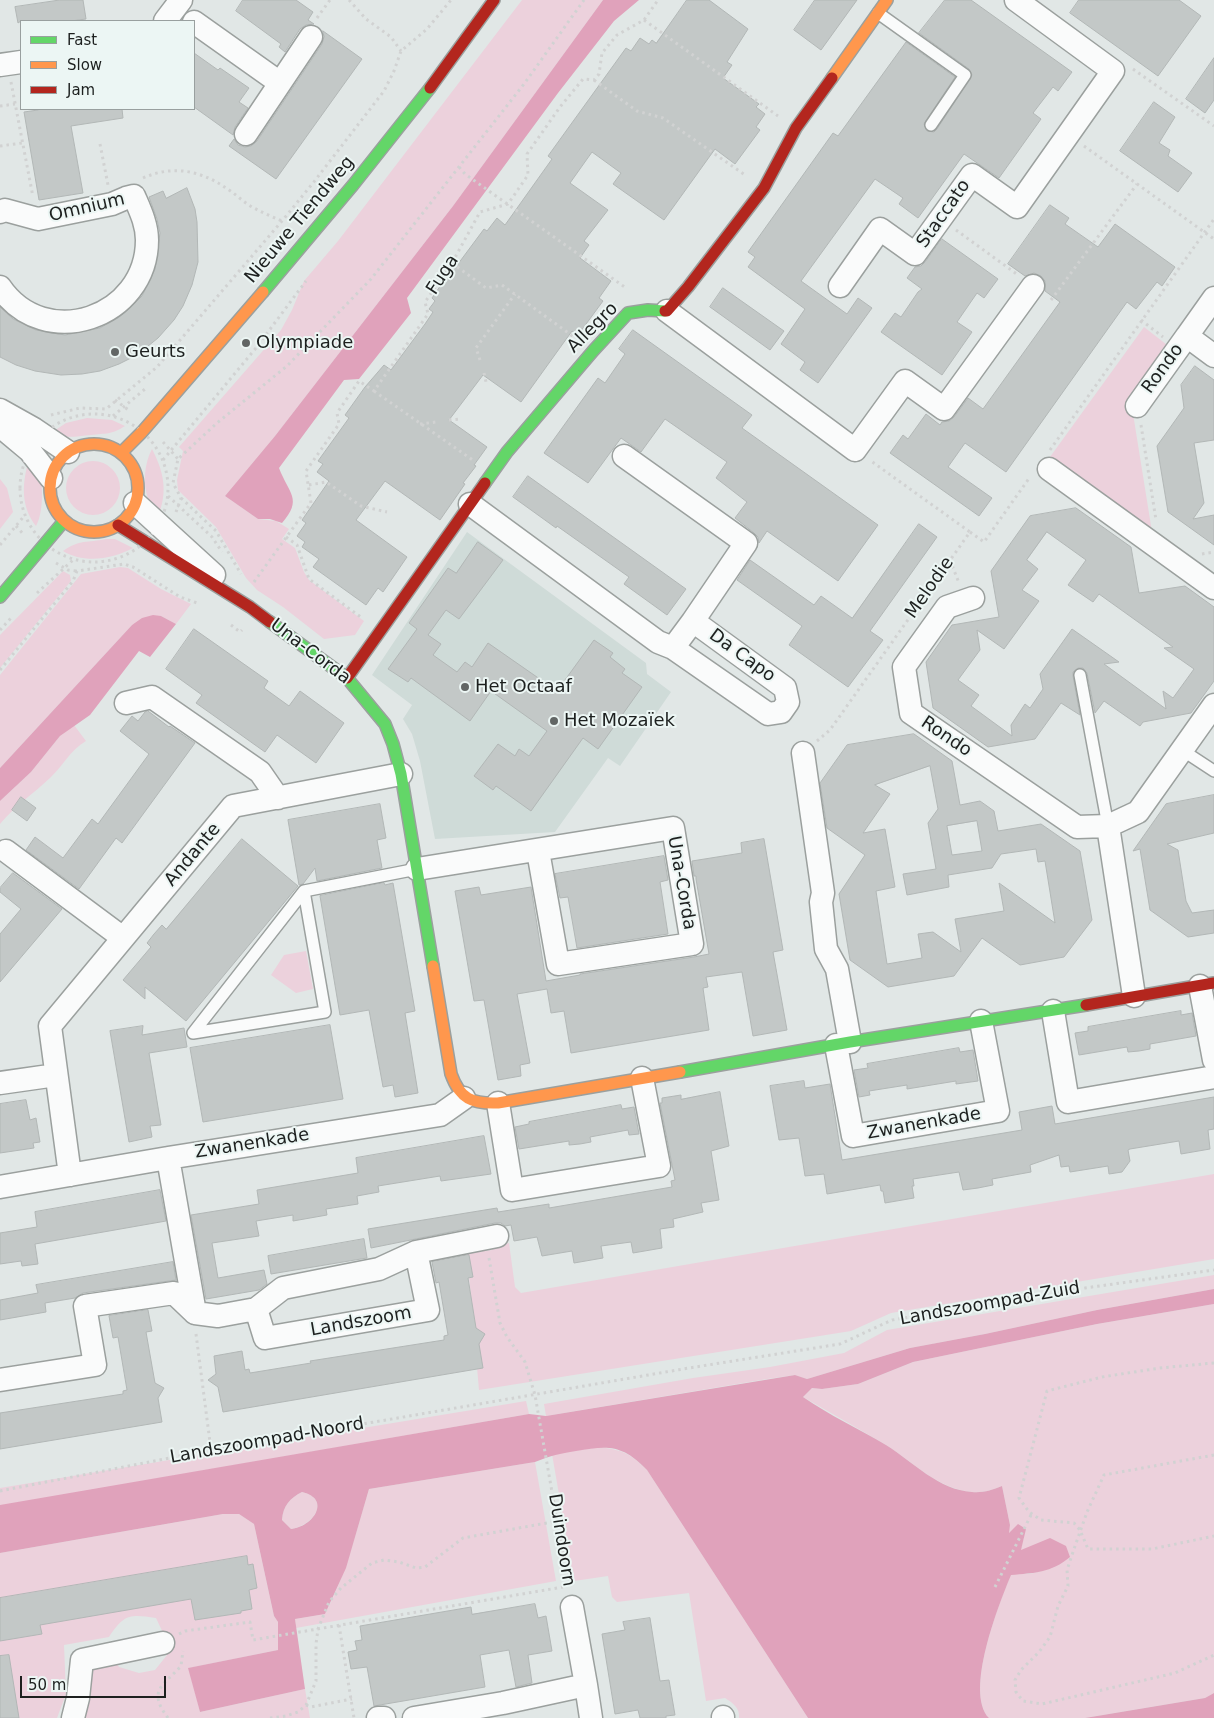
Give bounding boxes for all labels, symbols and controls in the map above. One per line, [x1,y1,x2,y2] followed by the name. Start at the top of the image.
[20,20,195,110] legend
[67,31,97,49] text: Fast
[67,56,102,74] text: Slow
[67,81,95,99] text: Jam
[241,152,359,288] street label: Nieuwe Tiendweg
[913,176,975,252] street label: Staccato
[47,189,127,227] street label: Omnium
[422,251,464,299] street label: Fuga
[563,298,623,358] street label: Allegro
[256,332,353,354] place label: Olympiade
[240,337,252,349] marker: Olympiade
[1138,340,1188,398] street label: Rondo
[125,341,185,363] place label: Geurts
[109,346,121,358] marker: Geurts
[901,553,959,623] street label: Melodie
[265,615,355,689] street label: Una-Corda
[705,625,779,687] street label: Da Capo
[475,676,572,698] place label: Het Octaaf
[459,681,471,693] marker: Het Octaaf
[564,710,675,732] place label: Het Mozaïek
[917,712,975,762] street label: Rondo
[548,715,560,727] marker: Het Mozaïek
[160,819,226,891] street label: Andante
[662,834,700,932] street label: Una-Corda
[865,1103,983,1145] street label: Zwanenkade
[193,1124,311,1164] street label: Zwanenkade
[898,1277,1082,1331] street label: Landszoompad-Zuid
[309,1302,413,1342] street label: Landszoom
[168,1413,366,1469] street label: Landszoompad-Noord
[543,1492,579,1588] street label: Duindoorn
[22,1666,169,1698] scale bar
[28,1676,66,1694] text: 50 m

